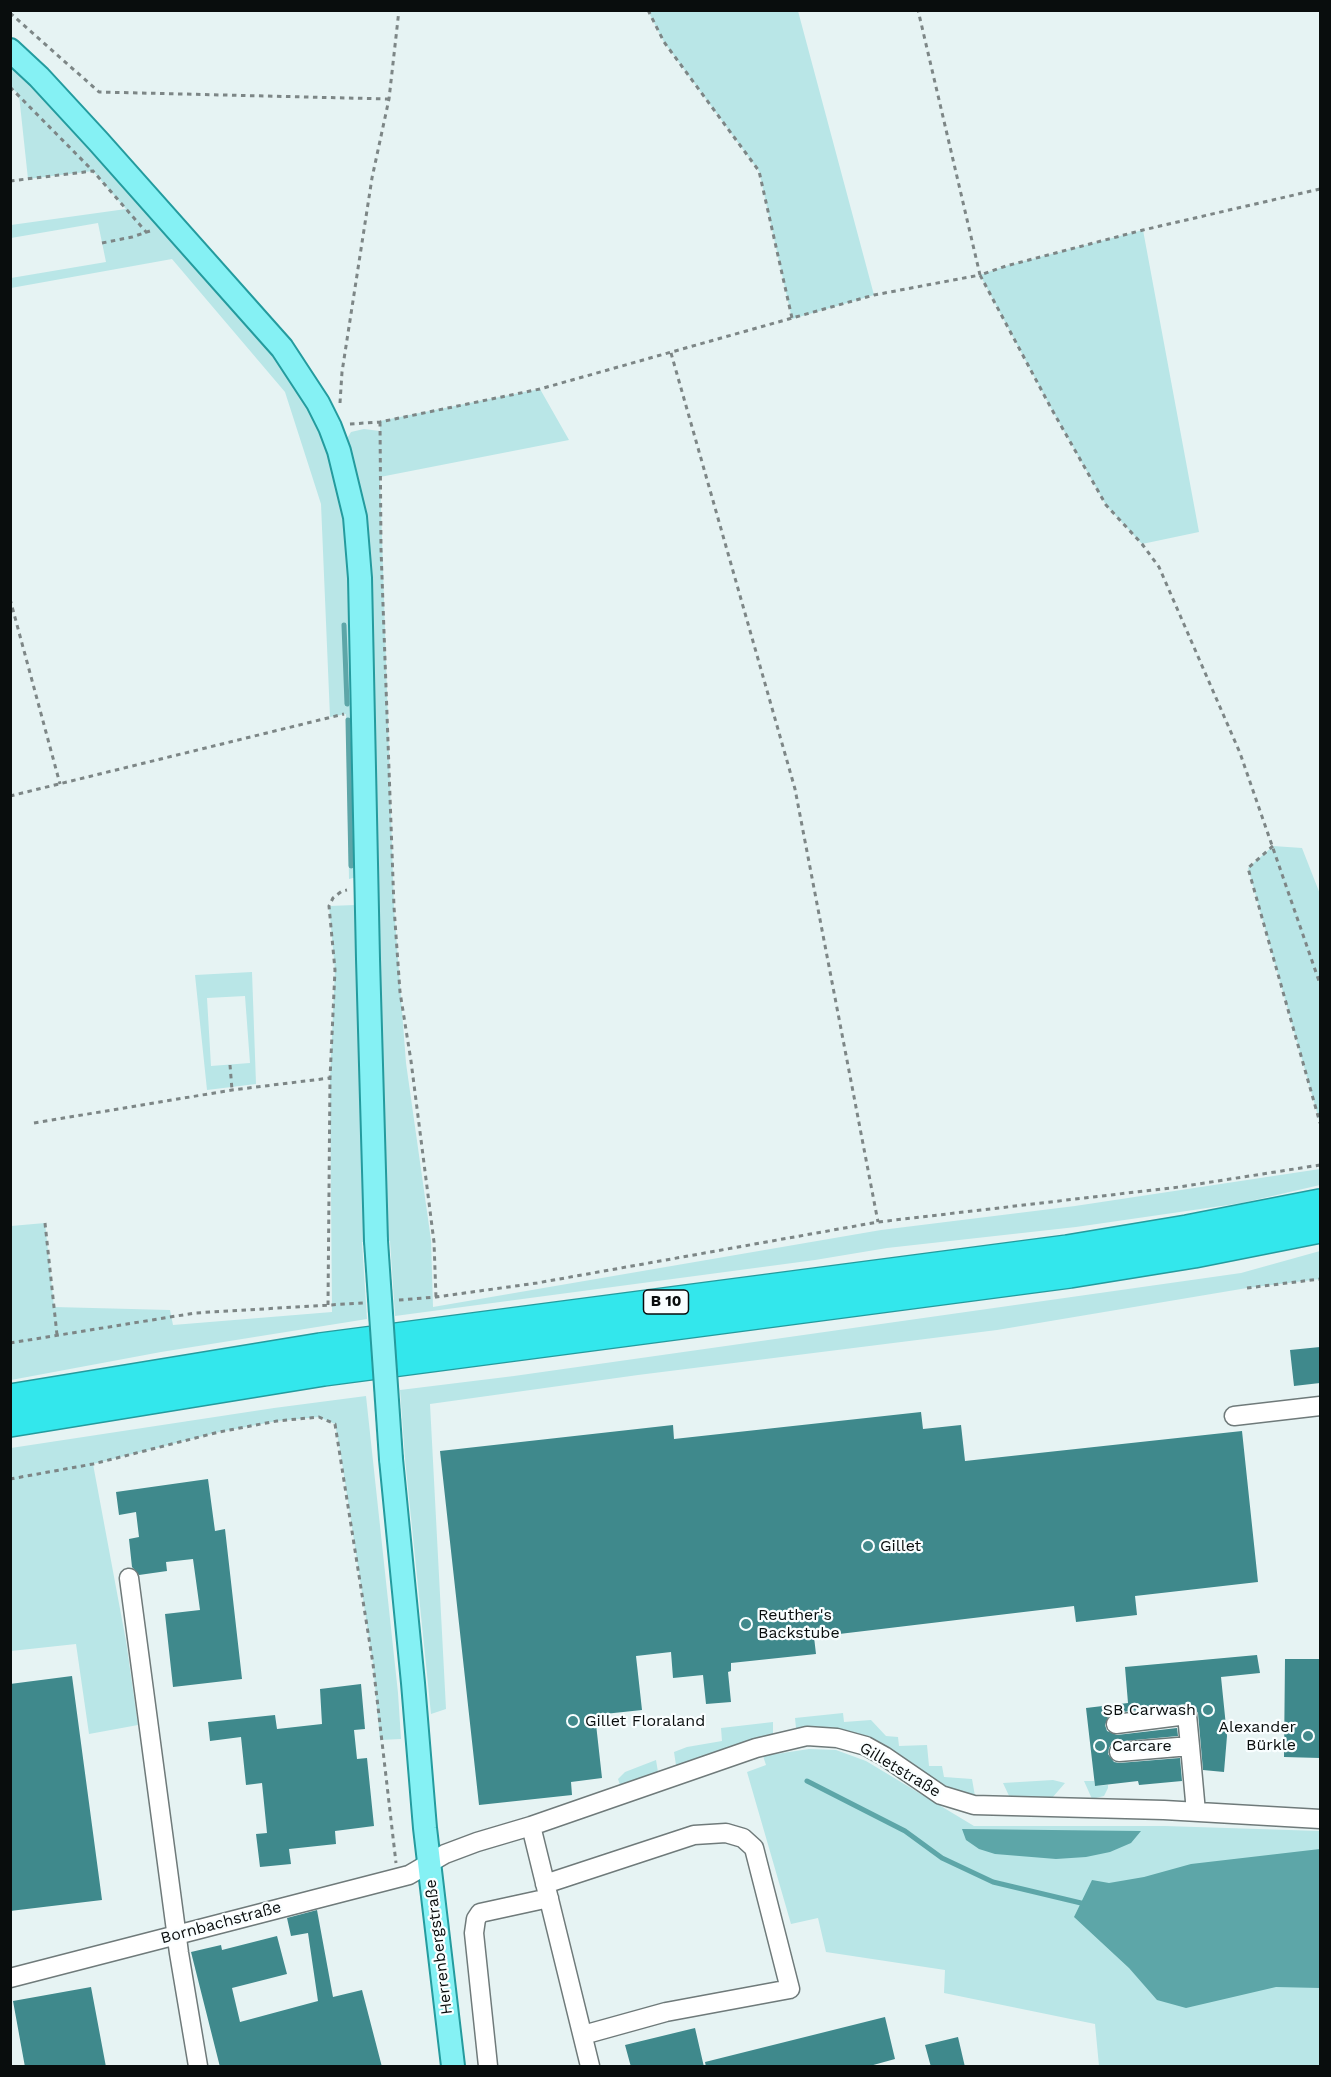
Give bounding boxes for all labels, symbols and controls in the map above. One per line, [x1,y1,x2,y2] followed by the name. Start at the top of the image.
[644,1290,688,1314] road number: B 10
[880,1536,921,1556] place label: Gillet
[861,1539,875,1553] marker: Gillet
[758,1605,840,1643] place label: Reuther's Backstube
[739,1617,753,1631] marker: Reuther's Backstube
[1103,1700,1196,1720] place label: SB Carwash
[1201,1703,1215,1717] marker: SB Carwash
[585,1711,705,1731] place label: Gillet Floraland
[566,1714,580,1728] marker: Gillet Floraland
[1219,1717,1296,1755] place label: Alexander Bürkle
[1301,1729,1315,1743] marker: Alexander Bürkle
[1112,1736,1172,1756] place label: Carcare
[856,1738,944,1802] street label: Gilletstraße
[1093,1739,1107,1753] marker: Carcare
[421,1878,457,2016] street label: Herrenbergstraße
[159,1898,283,1948] street label: Bornbachstraße

